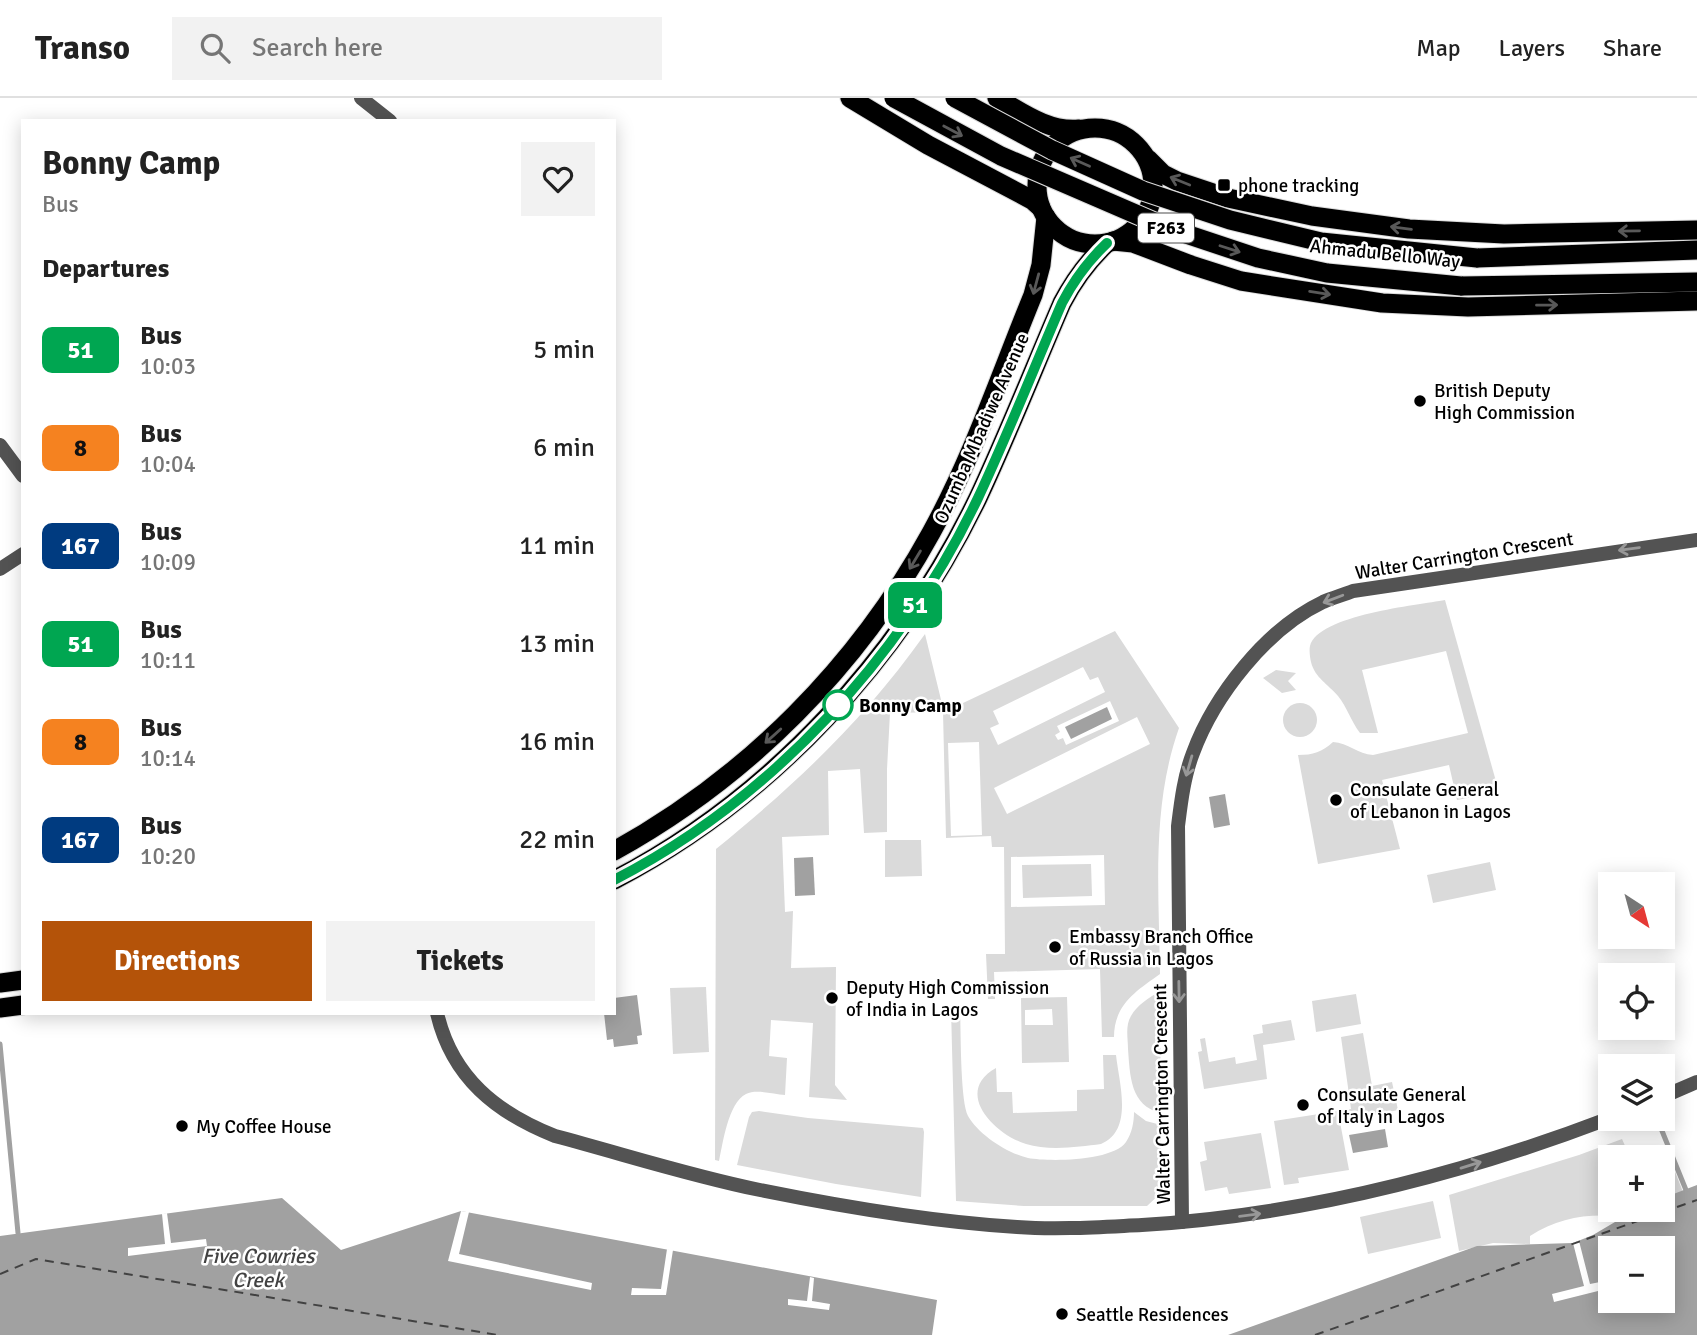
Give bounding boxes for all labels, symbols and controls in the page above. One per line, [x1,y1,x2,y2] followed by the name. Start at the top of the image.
[172,17,662,80] search box
[35,28,130,69] text: Transo
[196,29,234,67] icon: search
[252,32,383,64] text: Search here
[1416,33,1461,63] text: Map
[1499,33,1565,63] text: Layers
[1603,33,1662,63] text: Share
[943,124,963,138] one-way arrow
[521,142,595,216] button: heart
[42,143,220,184] text: Bonny Camp
[1070,155,1091,168] one-way arrow
[1169,173,1191,186] one-way arrow
[1238,174,1359,198] place label: phone tracking
[1216,177,1232,193] marker: phone tracking
[42,190,79,219] text: Bus
[1138,214,1194,243] road number: F263
[1391,221,1413,234] one-way arrow
[1618,225,1641,238] one-way arrow
[1309,234,1461,274] street label: Ahmadu Bello Way
[1219,243,1241,256] one-way arrow
[42,253,169,285] text: Departures
[1029,273,1042,295] one-way arrow
[1308,287,1331,300] one-way arrow
[1535,298,1558,312] one-way arrow
[140,320,182,352] text: Bus
[929,329,1035,528] street label: Ozumba Mbadiwe Avenue
[533,334,595,366] text: 5 min
[68,335,93,365] text: 51
[140,352,196,381] text: 10:03
[1434,379,1575,425] place label: British Deputy High Commission
[1412,393,1428,409] marker: British Deputy High Commission
[140,418,182,450] text: Bus
[533,432,595,464] text: 6 min
[74,433,87,463] text: 8
[140,450,196,479] text: 10:04
[140,516,182,548] text: Bus
[1353,527,1575,585] street label: Walter Carrington Crescent
[519,530,595,562] text: 11 min
[61,531,100,561] text: 167
[1619,543,1641,556] one-way arrow
[140,548,196,577] text: 10:09
[908,549,922,569] one-way arrow
[884,582,946,628] line badge: 51
[902,590,928,620] text: 51
[1323,593,1344,606] one-way arrow
[140,614,182,646] text: Bus
[519,628,595,660] text: 13 min
[68,629,93,659] text: 51
[140,646,196,675] text: 10:11
[823,690,853,720] marker: Bonny Camp
[859,694,962,718] place label: Bonny Camp
[140,712,182,744] text: Bus
[519,726,595,758] text: 16 min
[74,727,87,757] text: 8
[764,728,782,744] one-way arrow
[140,744,196,773] text: 10:14
[1181,755,1194,777] one-way arrow
[1350,778,1511,824] place label: Consulate General of Lebanon in Lagos
[1328,792,1344,808] marker: Consulate General of Lebanon in Lagos
[140,810,182,842] text: Bus
[519,824,595,856] text: 22 min
[61,825,100,855] text: 167
[140,842,196,871] text: 10:20
[1598,872,1675,948] north arrow
[1598,872,1675,1313] map controls
[42,921,312,1001] button: Directions
[326,921,595,1001] button: Tickets
[1069,925,1254,971] place label: Embassy Branch Office of Russia in Lagos
[1047,939,1063,955] marker: Embassy Branch Office of Russia in Lagos
[1598,963,1675,1040] button: locate
[846,976,1049,1022] place label: Deputy High Commission of India in Lagos
[1173,981,1186,1004] one-way arrow
[1148,983,1176,1204] street label: Walter Carrington Crescent
[824,990,840,1006] marker: Deputy High Commission of India in Lagos
[1598,1054,1675,1131] button: layers
[1317,1083,1466,1129] place label: Consulate General of Italy in Lagos
[1295,1097,1311,1113] marker: Consulate General of Italy in Lagos
[196,1115,332,1139] place label: My Coffee House
[174,1118,190,1134] marker: My Coffee House
[1598,1145,1675,1222] button: +
[1460,1158,1482,1171] one-way arrow
[1238,1209,1260,1222] one-way arrow
[1598,1236,1675,1313] button: −
[202,1243,316,1293] water label: Five Cowries Creek
[1076,1303,1229,1327] place label: Seattle Residences
[1054,1306,1070,1322] marker: Seattle Residences

